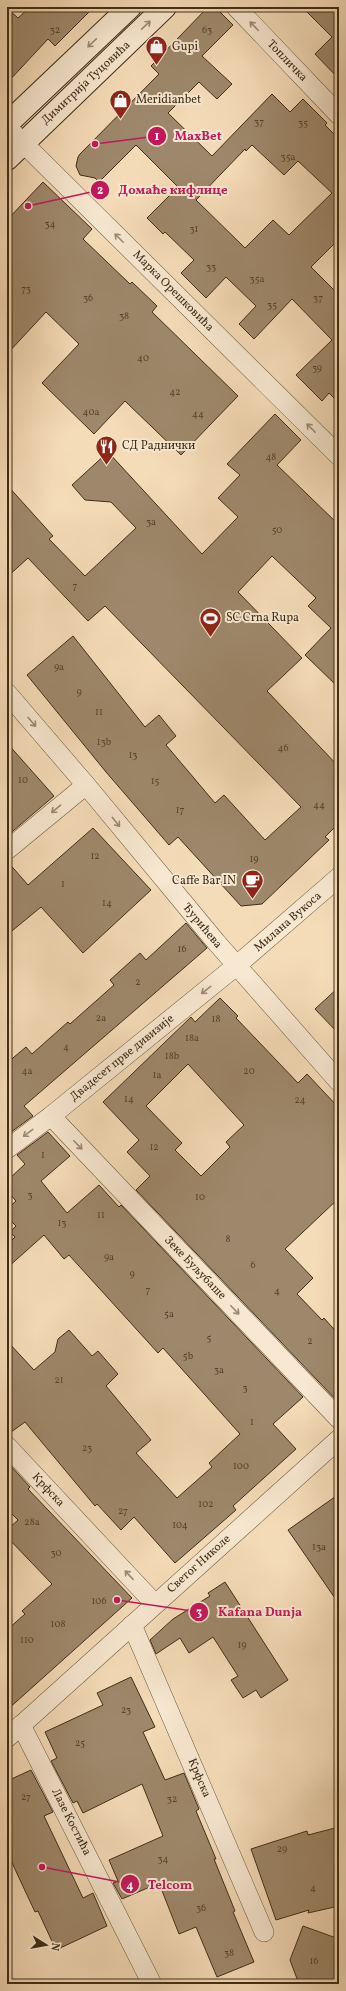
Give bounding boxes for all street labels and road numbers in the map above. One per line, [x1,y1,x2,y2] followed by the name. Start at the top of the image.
[38,37,134,129] street label: Димитрија Туцовића
[263,37,311,85] street label: Топличка
[129,247,217,335] street label: Марка Орешковића
[251,888,325,956] street label: Милана Вукоса
[178,900,226,952] street label: Ђурићева
[67,1011,178,1105] street label: Двадесет прве дивизије
[160,1233,230,1304] street label: Зеке Буљубаше
[28,1469,68,1511] street label: Крфска
[164,1531,234,1597] street label: Светог Николе
[184,1756,214,1800] street label: Крфска
[47,1786,95,1858] street label: Лазе Костића

